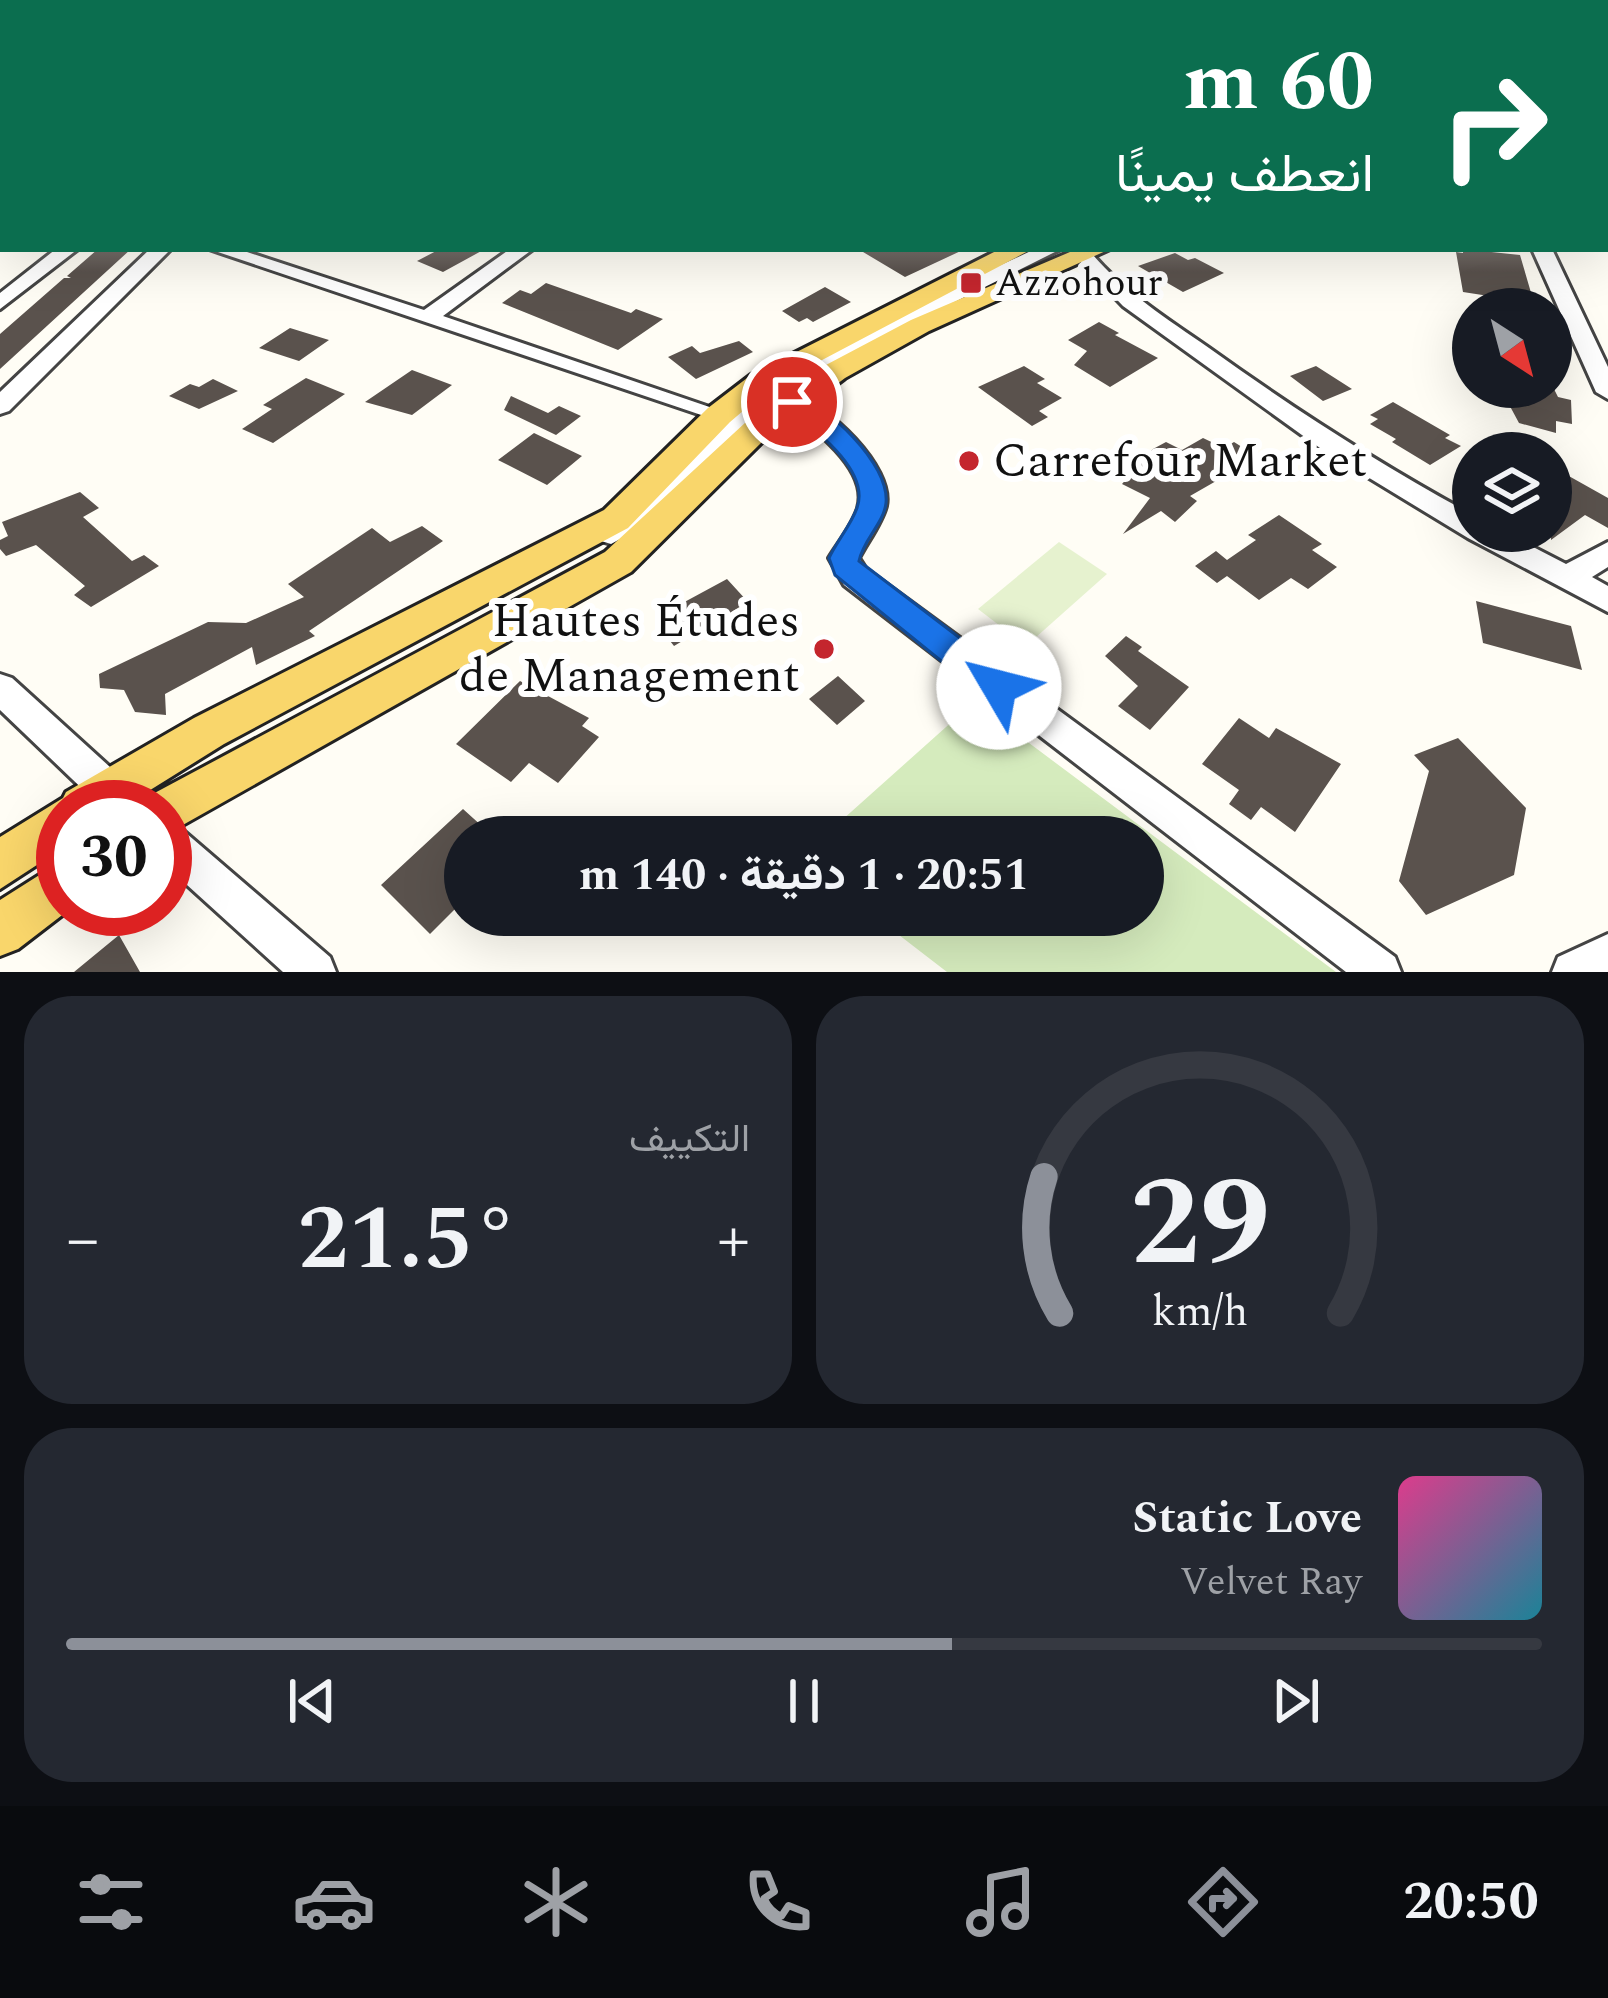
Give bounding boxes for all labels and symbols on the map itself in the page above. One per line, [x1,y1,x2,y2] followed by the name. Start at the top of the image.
[995,254,1163,313] place label: Azzohour
[958,270,984,296] marker: Azzohour
[1452,288,1572,408] north arrow
[741,351,843,453] pin
[993,425,1368,498] place label: Carrefour Market
[956,448,982,474] marker: Carrefour Market
[459,585,800,713] place label: Hautes Études de Management
[936,624,1062,750] position arrow
[811,636,837,662] marker: Hautes Études de Management
[36,780,192,936] speed limit sign: 30

